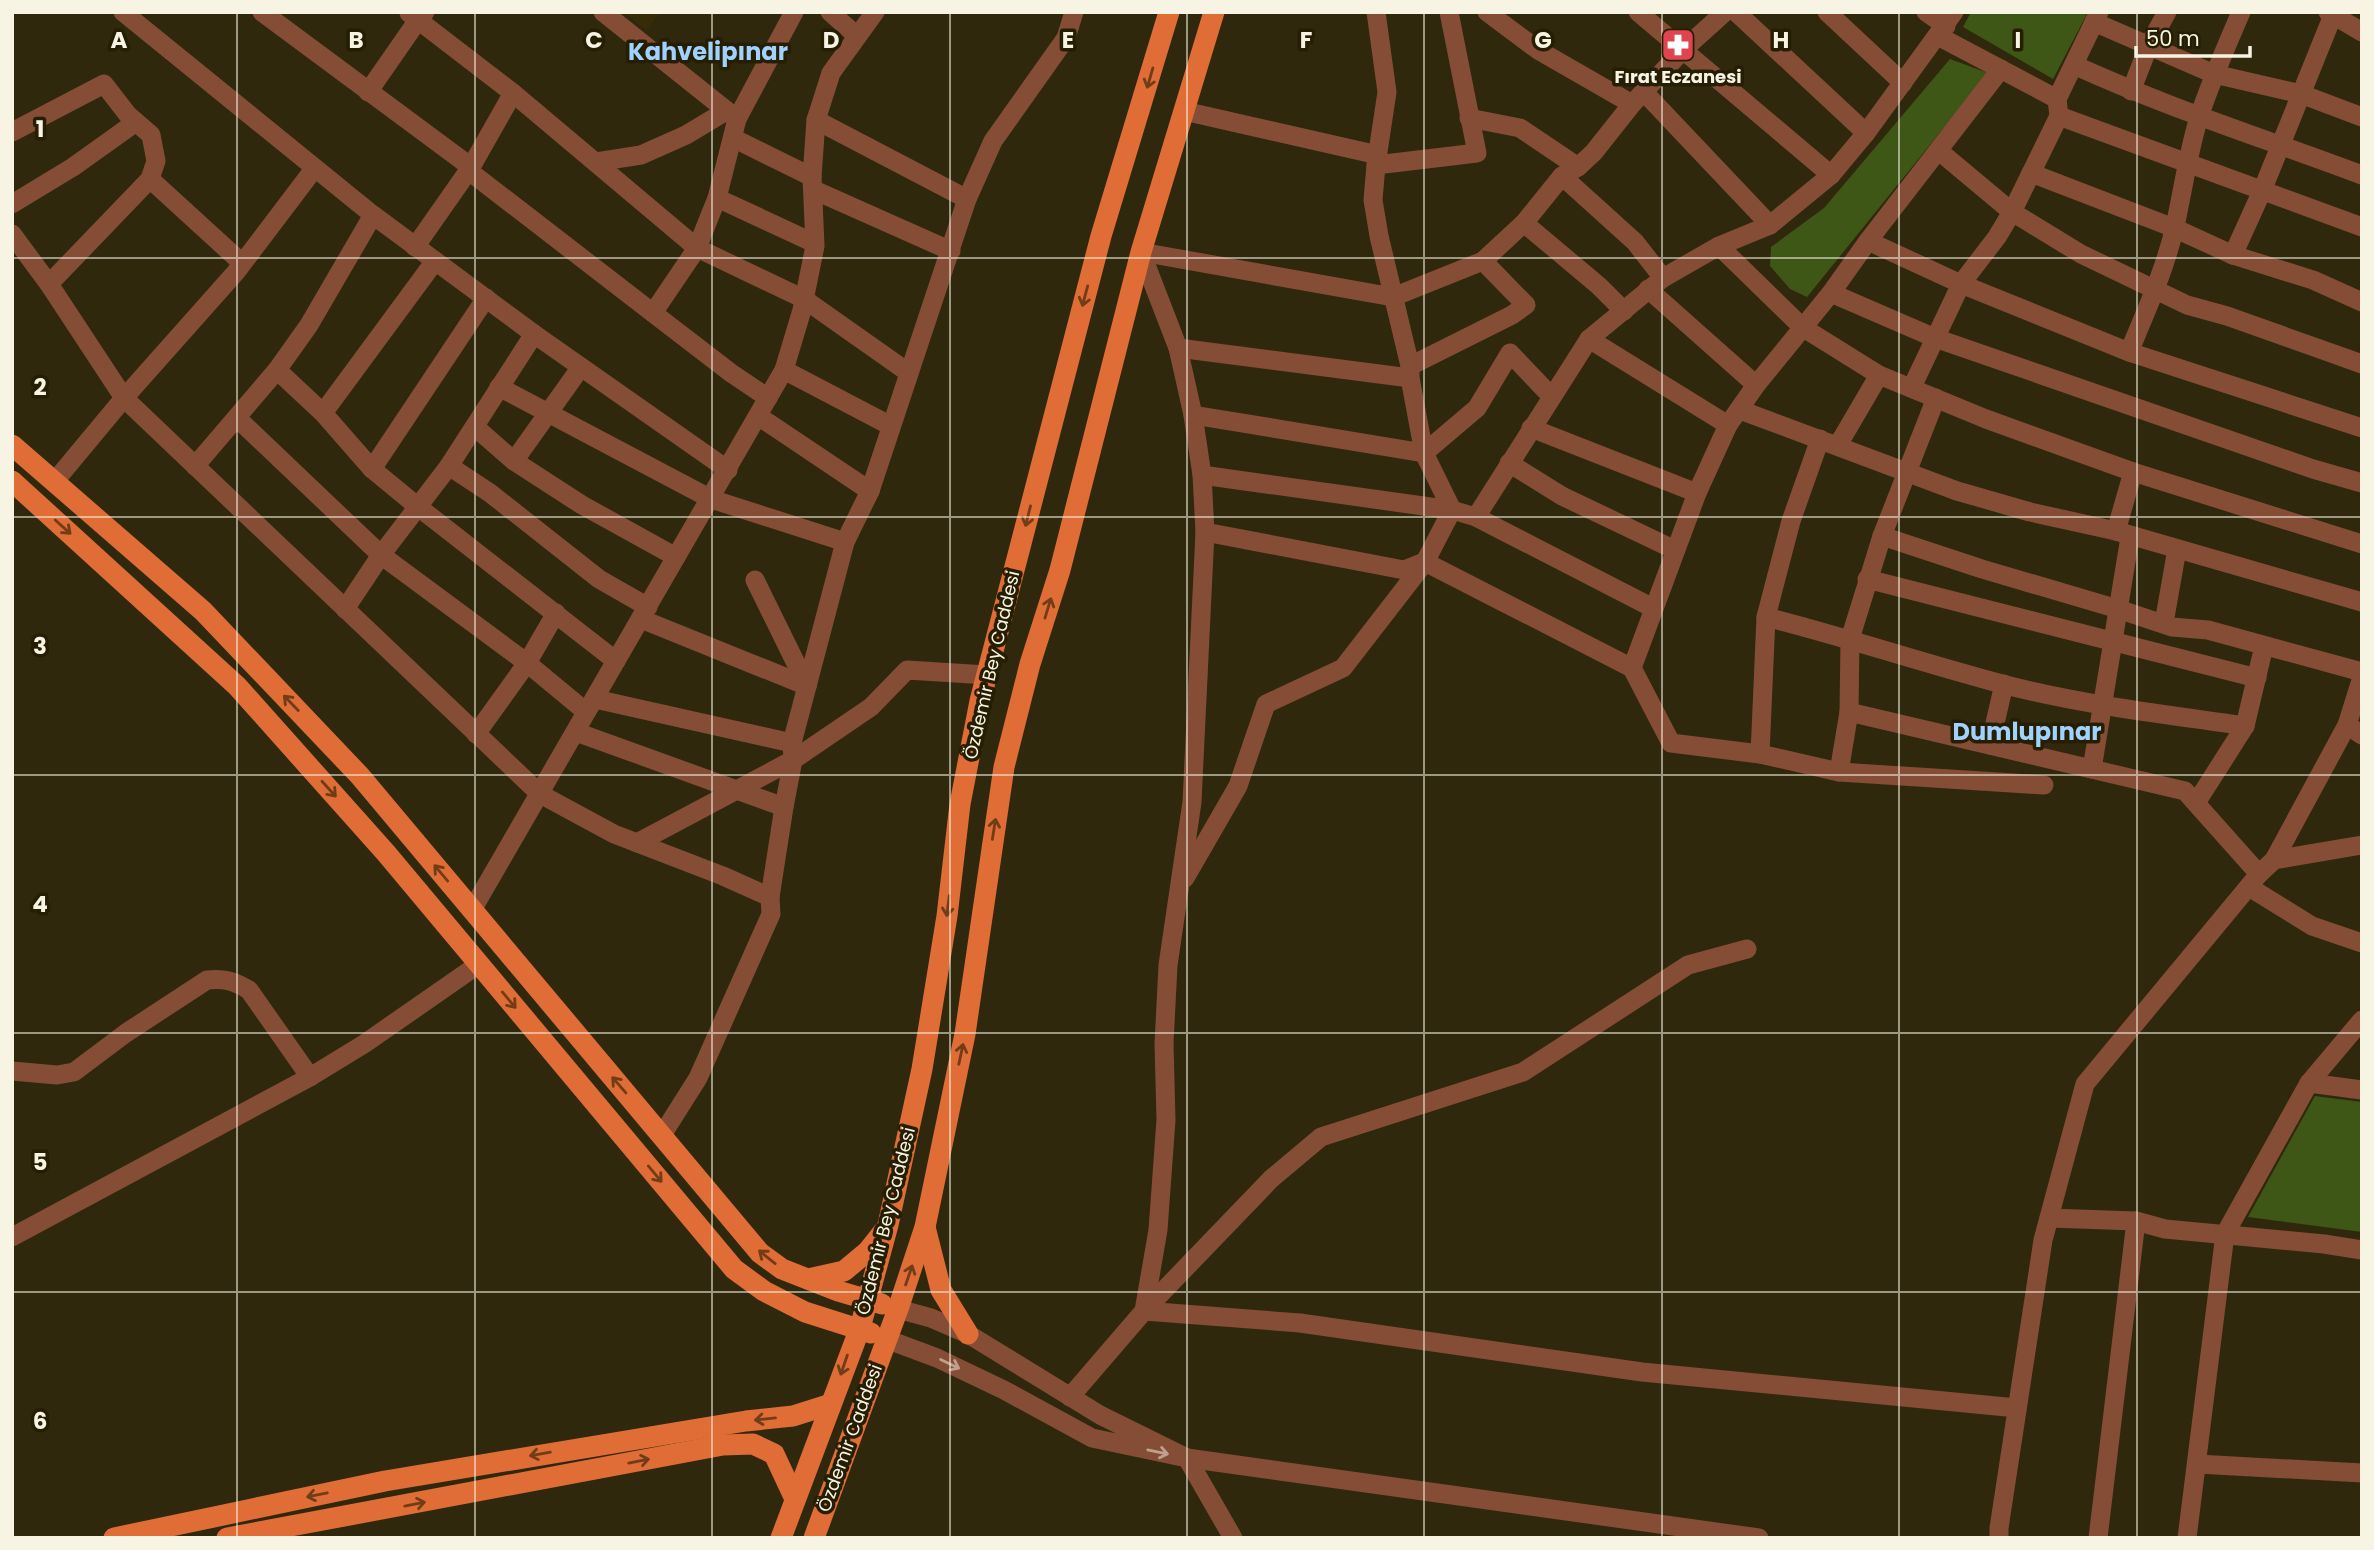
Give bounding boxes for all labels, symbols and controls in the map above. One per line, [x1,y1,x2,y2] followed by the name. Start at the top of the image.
[2136,14,2250,58] scale bar
[111,24,128,56] text: A
[348,24,364,56] text: B
[585,24,603,56] text: C
[823,24,839,56] text: D
[1062,24,1074,56] text: E
[1300,24,1312,56] text: F
[1534,24,1552,56] text: G
[1773,24,1789,56] text: H
[2015,24,2021,56] text: I
[2146,24,2200,53] text: 50 m
[1659,26,1697,64] pharmacy icon: Fırat Eczanesi
[628,35,788,68] district label: Kahvelipınar
[1614,64,1742,89] place label: Fırat Eczanesi
[1143,67,1156,89] one-way arrow
[36,113,44,145] text: 1
[1078,284,1091,307] one-way arrow
[33,371,47,403] text: 2
[1021,504,1034,527] one-way arrow
[54,519,72,535] one-way arrow
[958,568,1025,762] street label: Özdemir Bey Caddesi
[1042,597,1055,619] one-way arrow
[33,630,47,662] text: 3
[282,695,299,712] one-way arrow
[1952,715,2102,748] district label: Dumlupınar
[321,780,337,798] one-way arrow
[988,818,1001,840] one-way arrow
[433,864,449,882] one-way arrow
[32,888,48,920] text: 4
[942,894,955,917] one-way arrow
[501,990,517,1008] one-way arrow
[954,1043,968,1066] one-way arrow
[611,1076,627,1094] one-way arrow
[850,1124,921,1317] street label: Özdemir Bey Caddesi
[33,1146,47,1178] text: 5
[647,1165,663,1183] one-way arrow
[758,1250,776,1265] one-way arrow
[904,1264,916,1286] one-way arrow
[837,1354,849,1376] one-way arrow
[939,1358,960,1371] one-way arrow
[811,1360,888,1515] street label: Özdemir Caddesi
[33,1405,47,1437] text: 6
[754,1413,777,1426] one-way arrow
[1146,1445,1169,1459] one-way arrow
[529,1448,552,1461] one-way arrow
[627,1454,650,1467] one-way arrow
[306,1488,329,1502] one-way arrow
[403,1497,426,1510] one-way arrow

